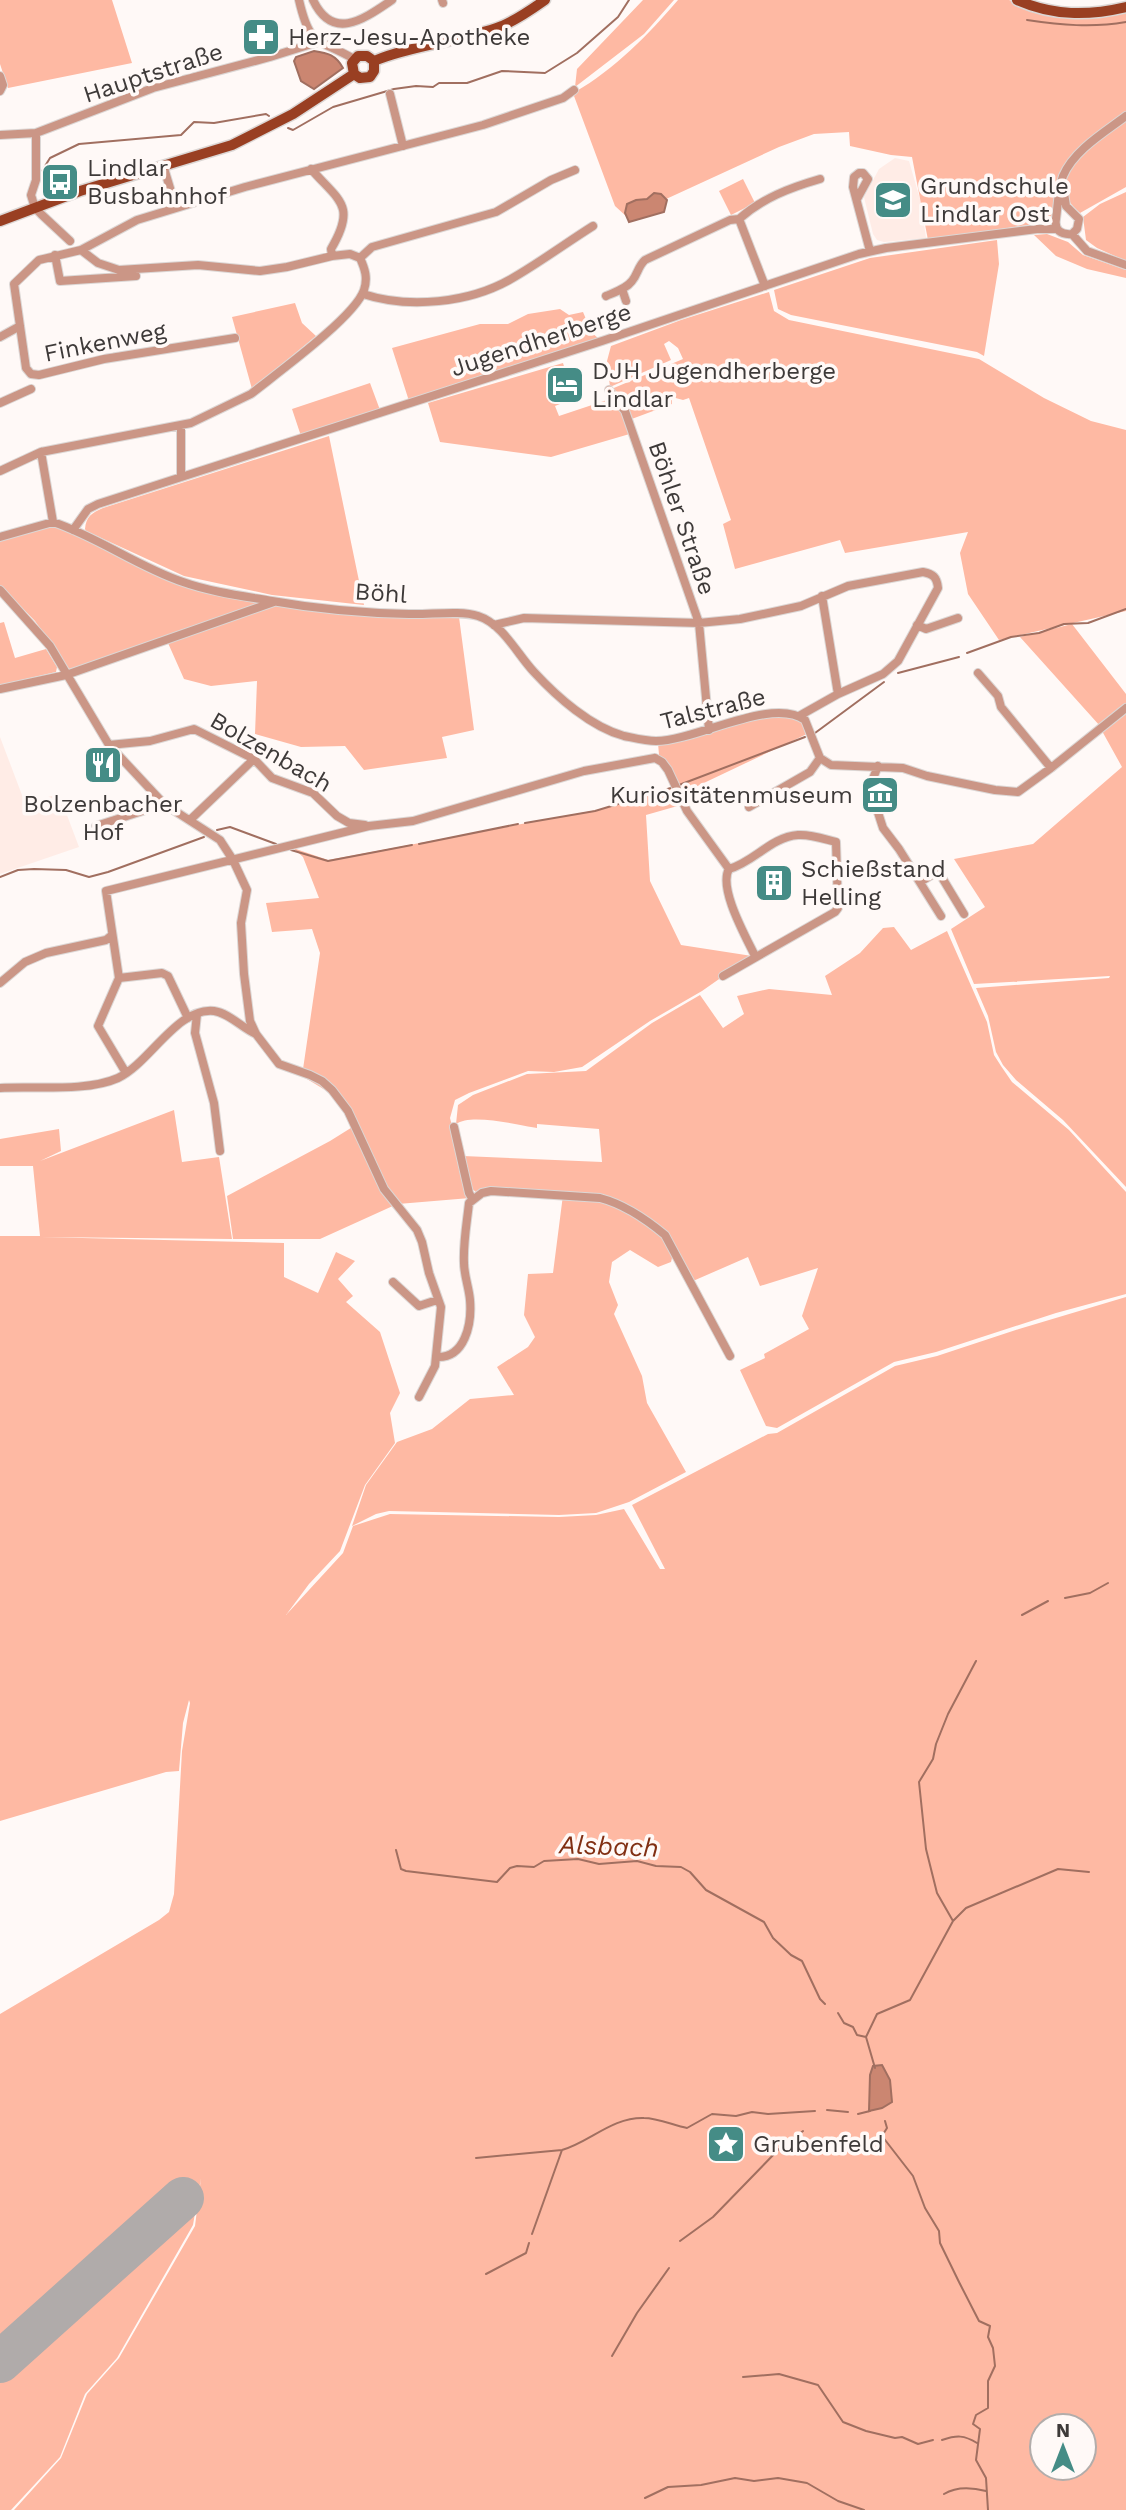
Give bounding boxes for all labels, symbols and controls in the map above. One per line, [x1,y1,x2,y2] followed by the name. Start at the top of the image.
[240,16,282,58] pharmacy icon: Herz-Jesu-Apotheke
[288,23,530,51] place label: Herz-Jesu-Apotheke
[80,37,226,109] street label: Hauptstraße
[87,154,228,210] place label: Lindlar Busbahnhof
[39,161,81,203] bus stop icon: Lindlar Busbahnhof
[920,172,1069,228] place label: Grundschule Lindlar Ost
[872,179,914,221] school or university icon: Grundschule Lindlar Ost
[447,298,635,382] street label: Jugendherberge
[42,316,169,368] street label: Finkenweg
[592,357,836,413] place label: DJH Jugendherberge Lindlar
[544,364,586,406] hotel icon: DJH Jugendherberge Lindlar
[643,437,721,599] street label: Böhler Straße
[354,577,409,609] street label: Böhl
[658,682,768,736] street label: Talstraße
[205,706,337,798] street label: Bolzenbach
[82,744,124,786] restaurant icon: Bolzenbacher Hof
[859,774,901,816] museum icon: Kuriositätenmuseum
[610,781,853,809] place label: Kuriositätenmuseum
[23,790,183,846] place label: Bolzenbacher Hof
[801,855,946,911] place label: Schießstand Helling
[753,862,795,904] building icon: Schießstand Helling
[558,1829,659,1863] water label: Alsbach
[705,2123,747,2165] place icon: Grubenfeld
[753,2130,884,2158] place label: Grubenfeld
[1028,2412,1098,2482] north arrow
[1056,2419,1070,2442] text: N

